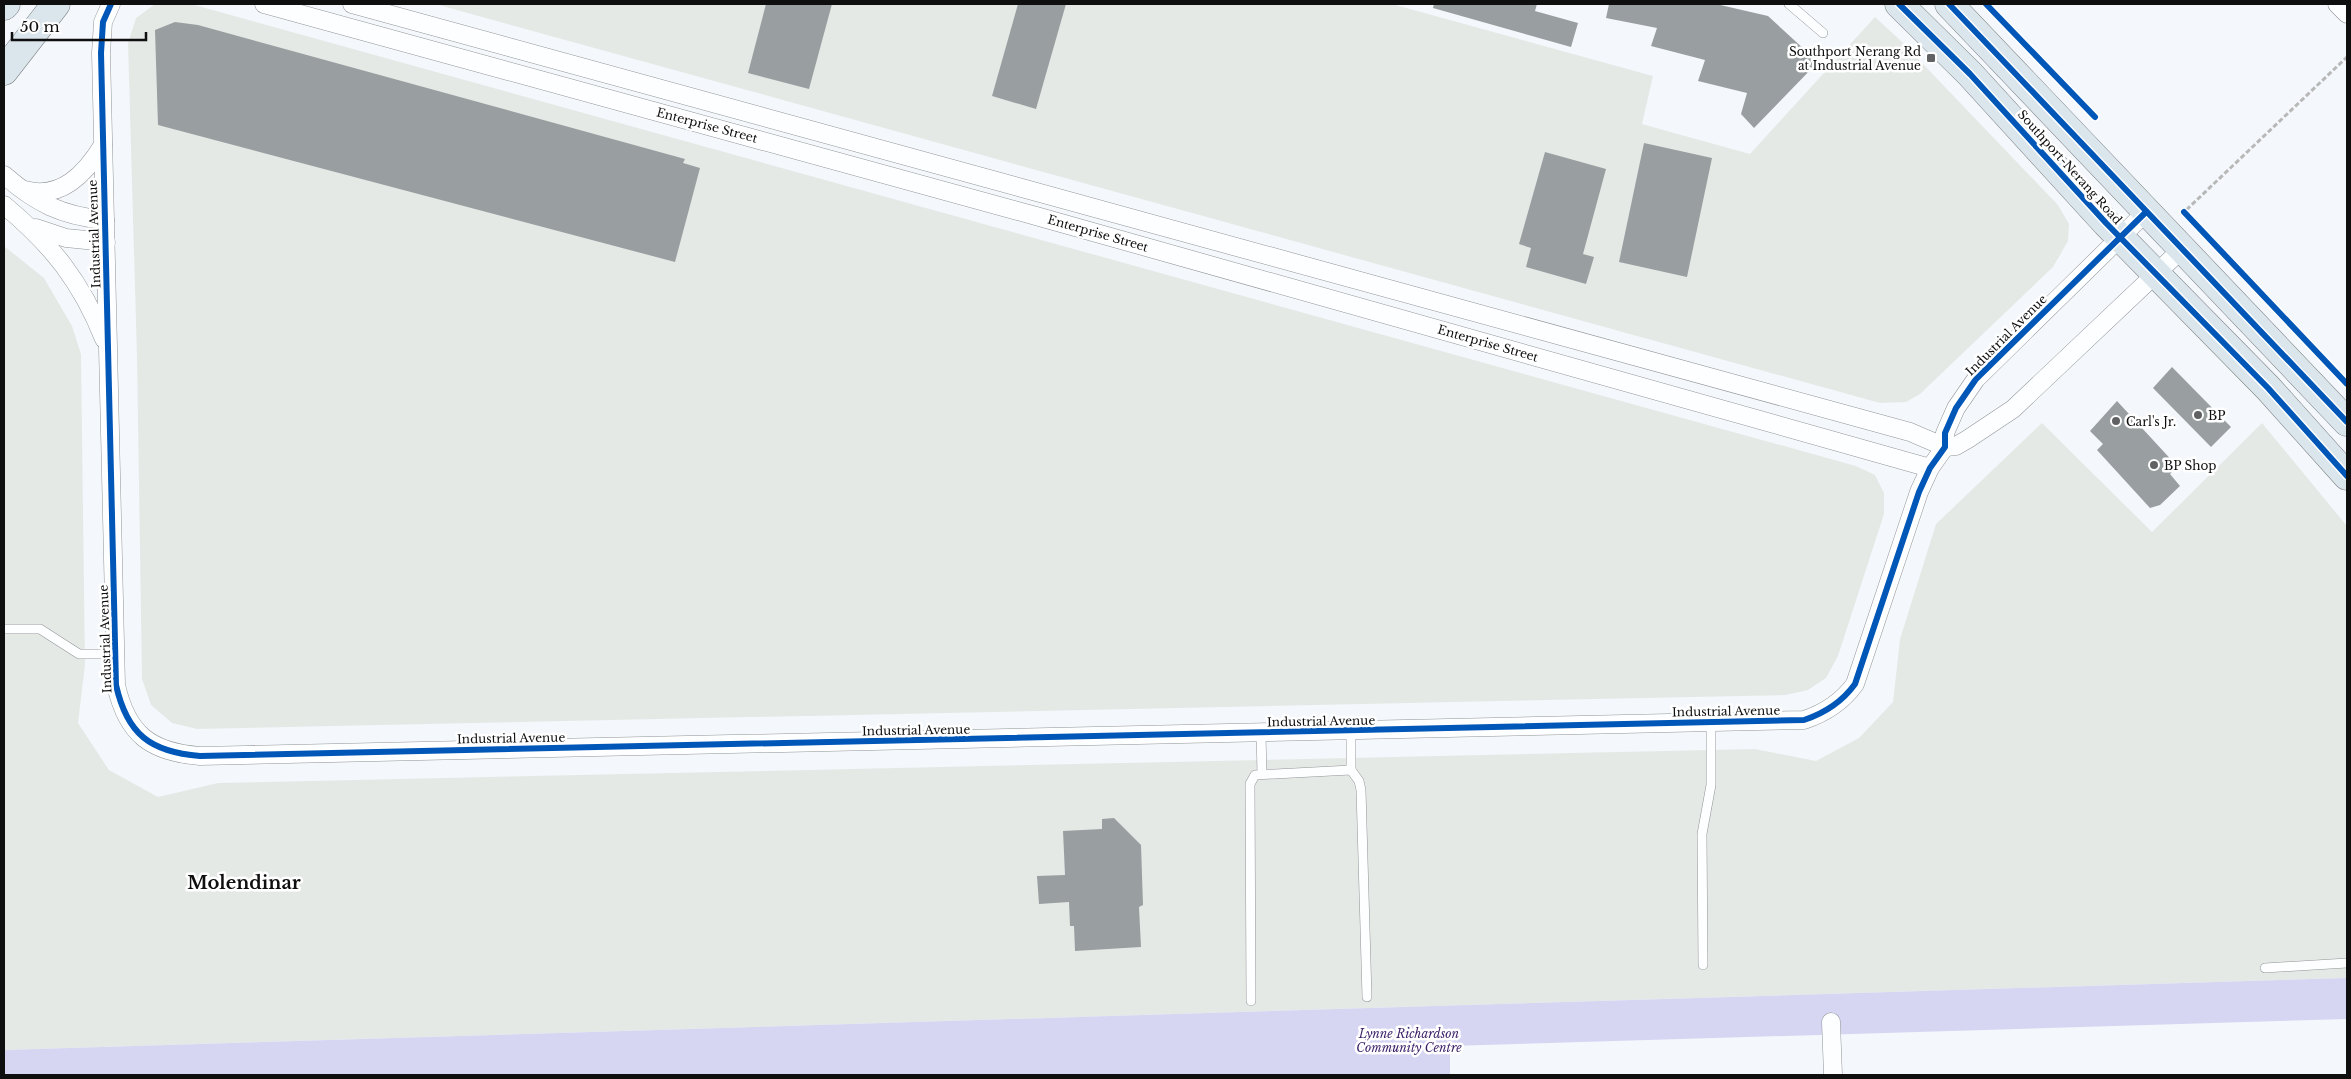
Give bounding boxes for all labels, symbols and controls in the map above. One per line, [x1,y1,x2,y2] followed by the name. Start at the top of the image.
[12,10,146,42] scale bar
[20,17,60,36] text: 50 m
[1789,44,1921,73] place label: Southport Nerang Rd at Industrial Avenue
[1925,52,1937,64] marker: Southport Nerang Rd at Industrial Avenue
[655,104,760,146] street label: Enterprise Street
[2015,107,2125,227] street label: Southport-Nerang Road
[85,179,103,288] street label: Industrial Avenue
[1046,211,1150,255] street label: Enterprise Street
[1962,291,2050,379] street label: Industrial Avenue
[1436,321,1540,365] street label: Enterprise Street
[2208,408,2225,423] place label: BP
[2192,409,2204,421] marker: BP
[2126,414,2176,429] place label: Carl's Jr.
[2110,415,2122,427] marker: Carl's Jr.
[2164,458,2216,473] place label: BP Shop
[2148,459,2160,471] marker: BP Shop
[96,584,114,693] street label: Industrial Avenue
[1672,703,1780,719] street label: Industrial Avenue
[1267,713,1375,729] street label: Industrial Avenue
[862,722,970,738] street label: Industrial Avenue
[457,730,565,746] street label: Industrial Avenue
[187,872,301,894] district label: Molendinar
[1356,1026,1462,1055] park label: Lynne Richardson Community Centre

